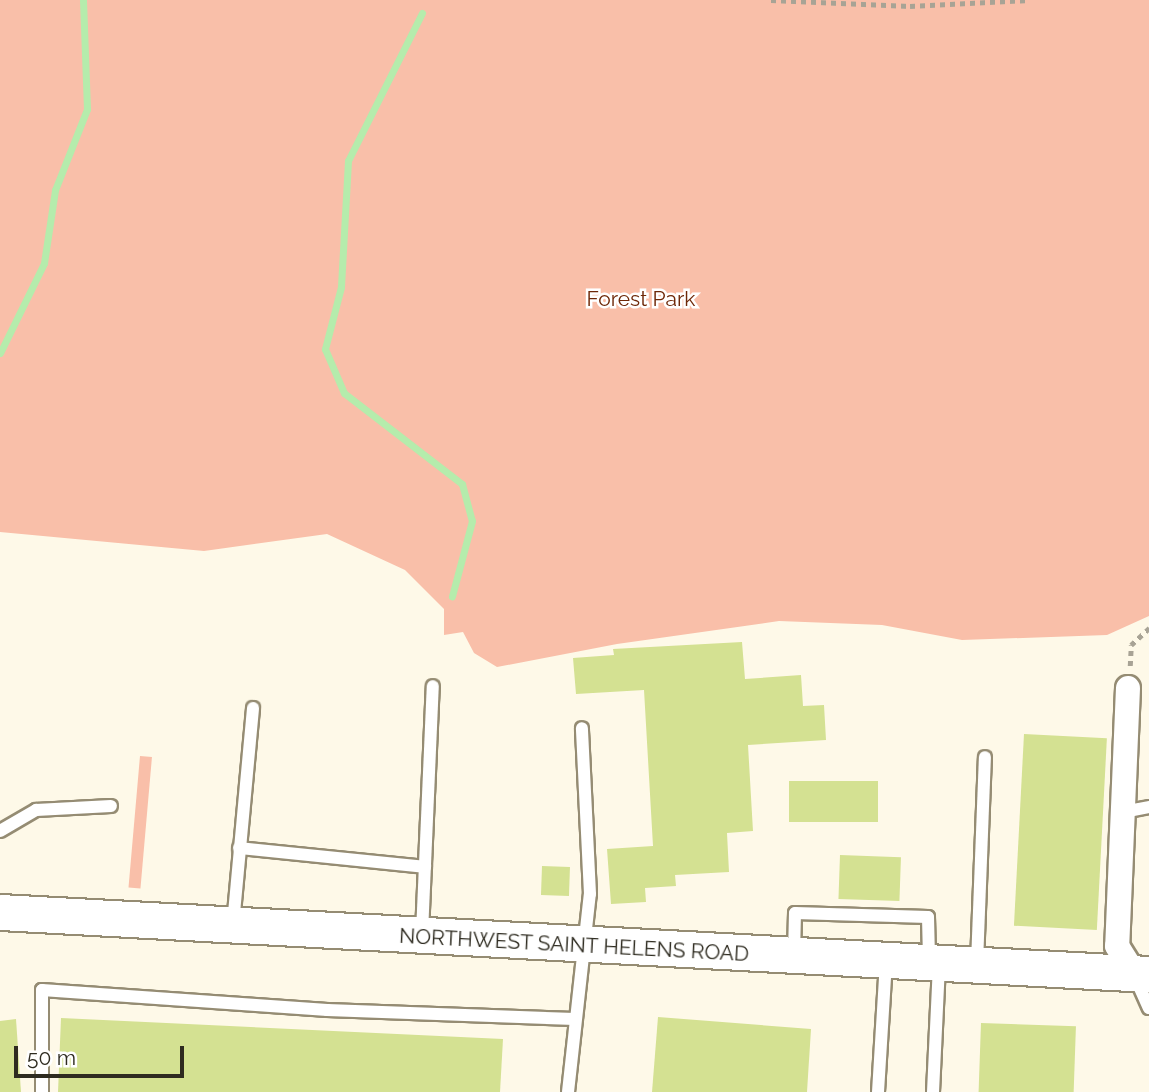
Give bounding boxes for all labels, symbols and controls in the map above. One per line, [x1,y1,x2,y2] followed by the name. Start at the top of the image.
[587,286,695,312] park label: Forest Park
[398,923,750,967] street label: NORTHWEST SAINT HELENS ROAD
[18,1032,187,1076] scale bar
[27,1045,76,1070] text: 50 m

